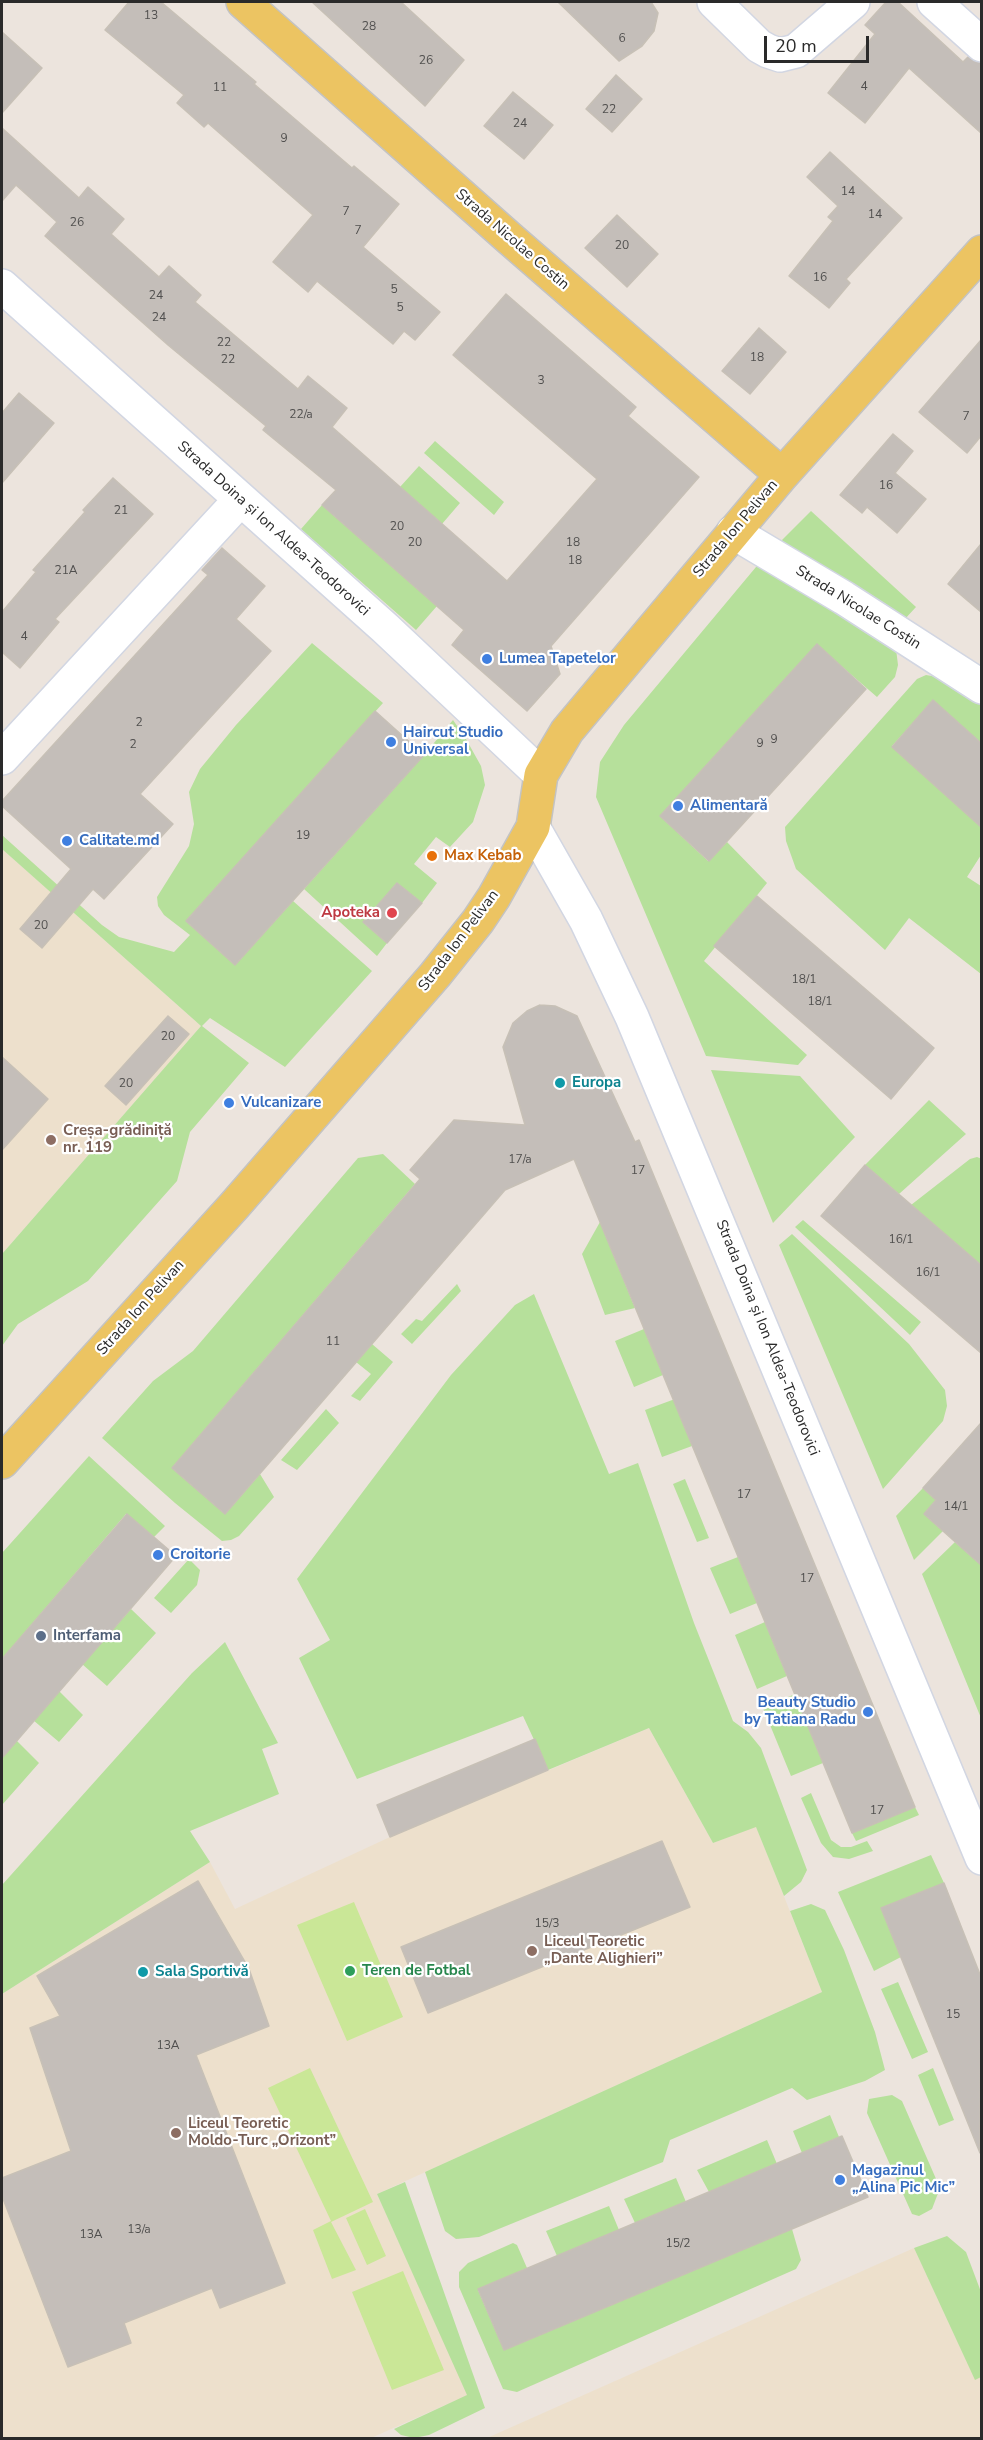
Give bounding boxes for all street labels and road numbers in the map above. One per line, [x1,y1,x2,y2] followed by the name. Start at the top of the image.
[452,186,572,294] street label: Strada Nicolae Costin
[173,438,373,620] street label: Strada Doina și Ion Aldea-Teodorovici
[690,477,782,581] street label: Strada Ion Pelivan
[792,562,924,654] street label: Strada Nicolae Costin
[415,887,503,995] street label: Strada Ion Pelivan
[711,1217,823,1459] street label: Strada Doina și Ion Aldea-Teodorovici
[94,1257,188,1359] street label: Strada Ion Pelivan

